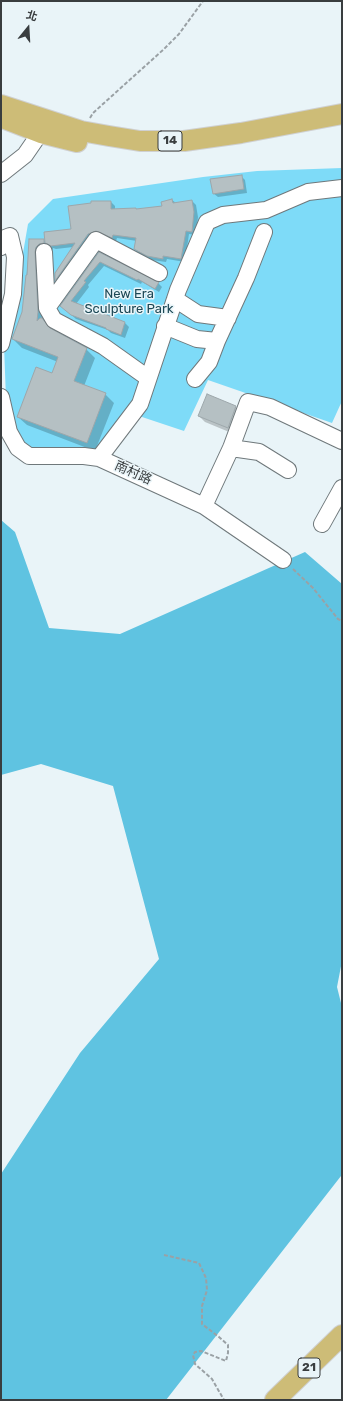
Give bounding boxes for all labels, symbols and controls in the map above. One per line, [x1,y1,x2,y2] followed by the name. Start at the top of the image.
[8,8,48,48] north arrow
[25,8,39,24] text: 北
[158,131,182,151] road number: 14
[84,286,174,317] park label: New Era Sculpture Park
[112,458,154,488] street label: 南村路
[298,1358,320,1378] road number: 21

